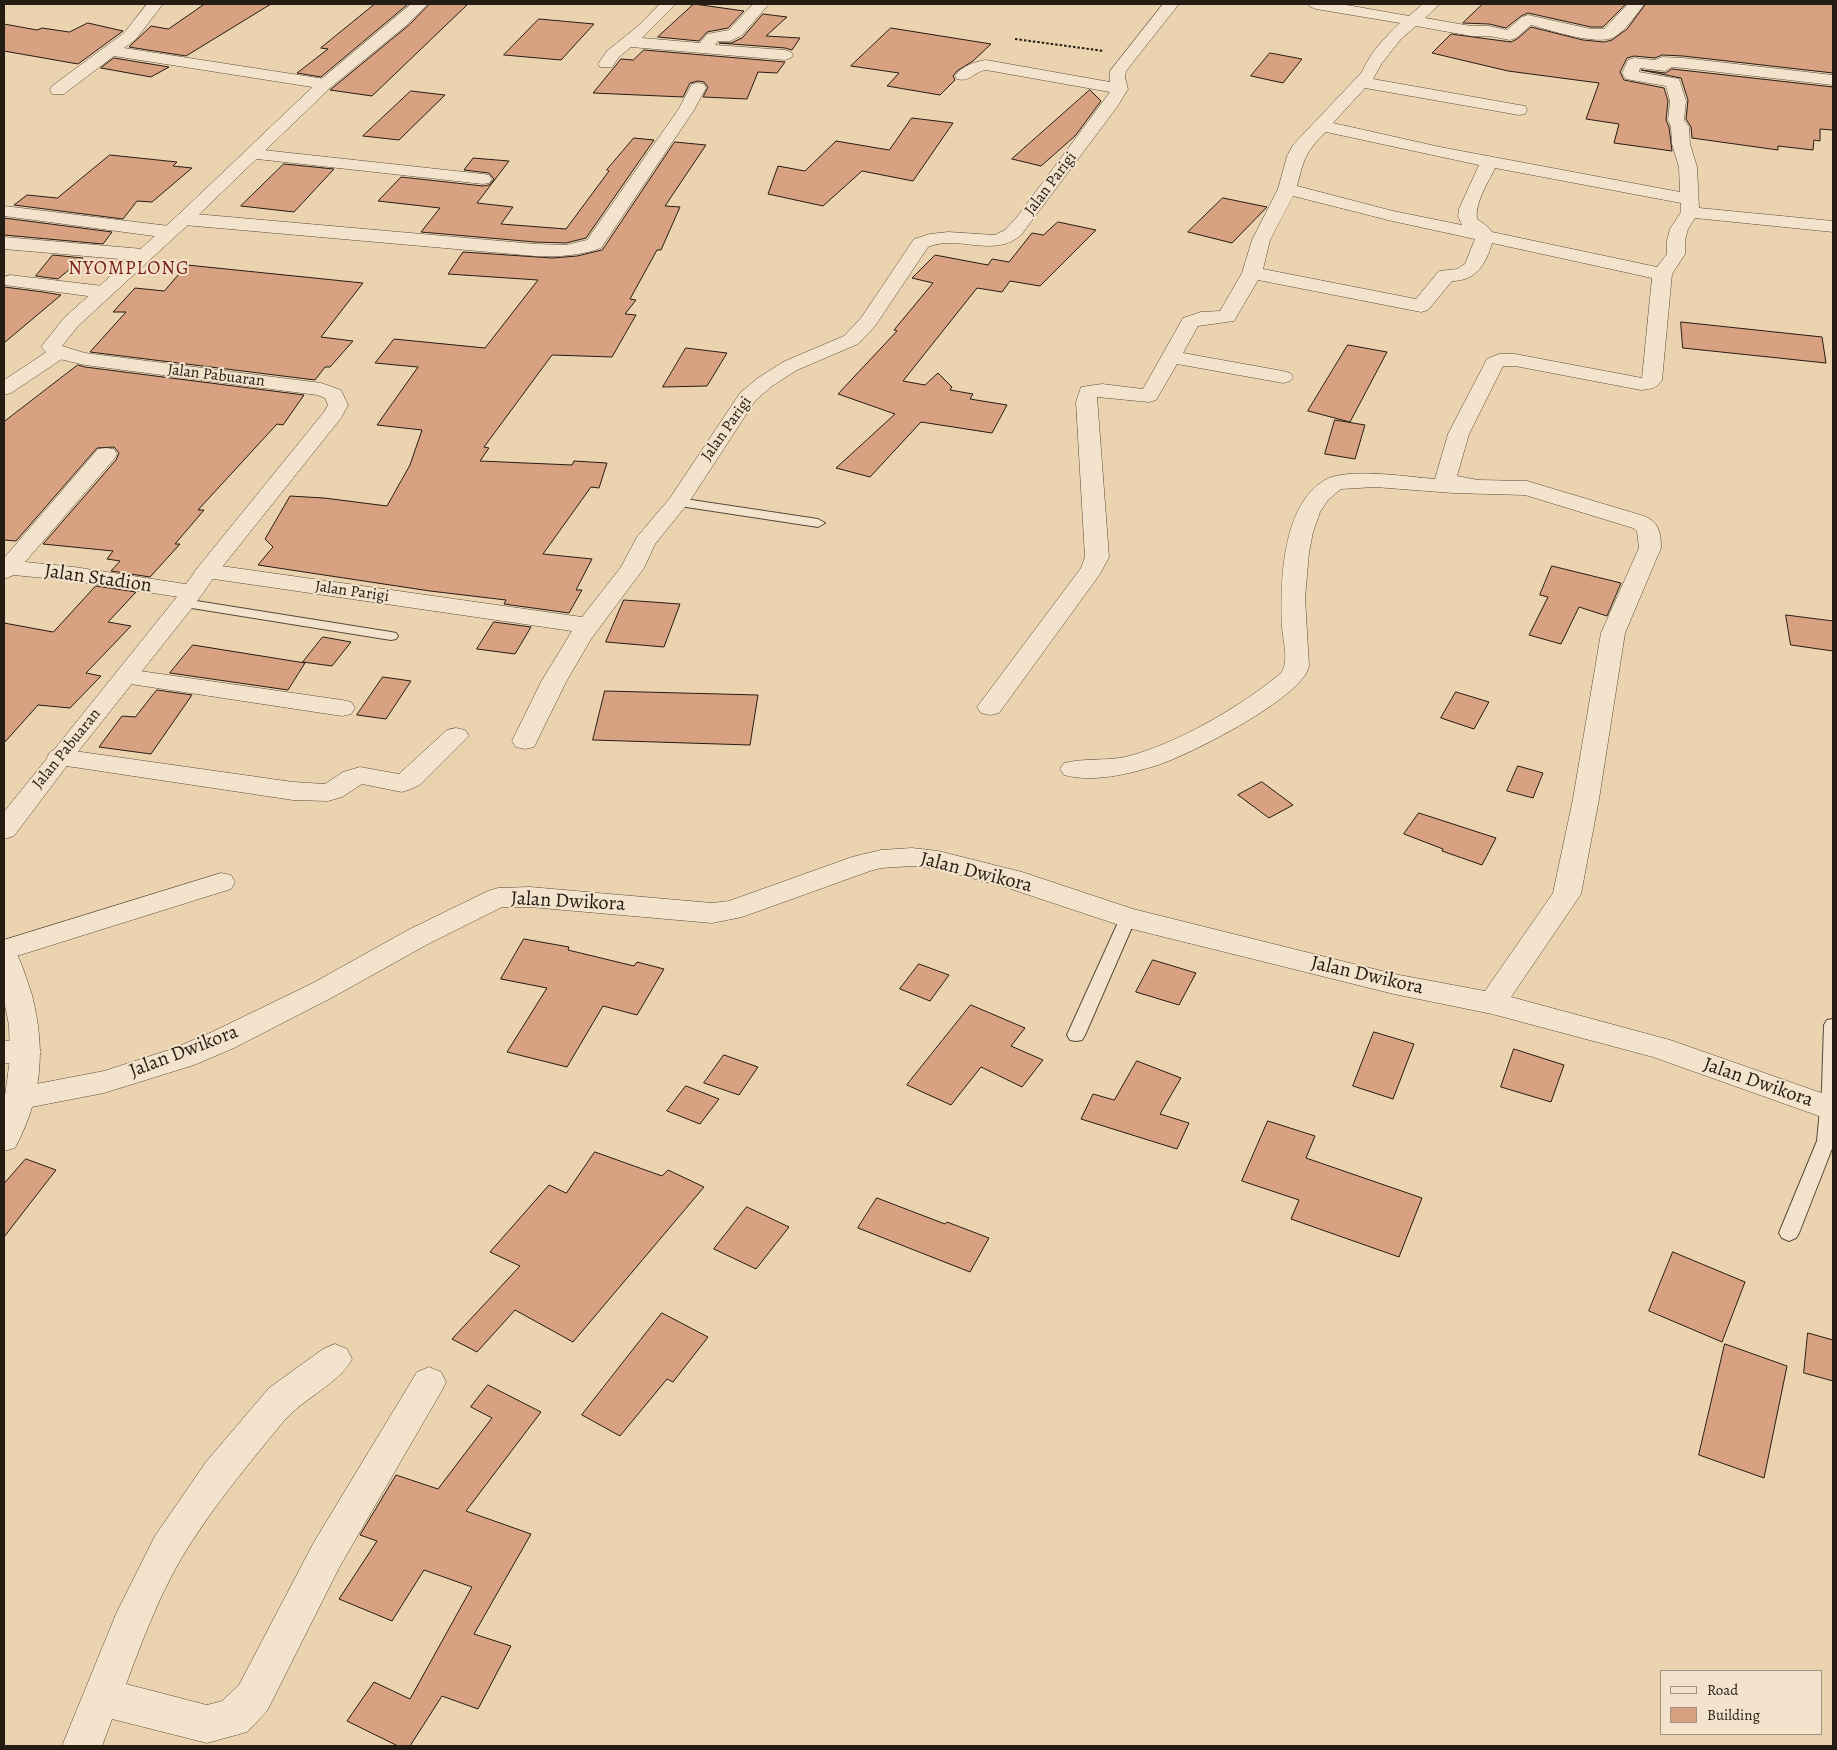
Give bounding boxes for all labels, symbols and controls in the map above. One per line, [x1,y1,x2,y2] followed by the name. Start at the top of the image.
[1021,148,1081,220] street label: Jalan Parigi
[67,258,191,280] district label: NYOMPLONG
[166,361,266,391] street label: Jalan Pabuaran
[698,393,756,465] street label: Jalan Parigi
[43,560,153,598] street label: Jalan Stadion
[314,577,390,607] street label: Jalan Parigi
[29,705,105,793] street label: Jalan Pabuaran
[917,847,1035,899] street label: Jalan Dwikora
[510,887,626,917] street label: Jalan Dwikora
[1308,951,1426,1001] street label: Jalan Dwikora
[126,1020,242,1084] street label: Jalan Dwikora
[1700,1053,1816,1113] street label: Jalan Dwikora
[1660,1670,1822,1735] legend
[1707,1680,1738,1700] text: Road
[1707,1705,1760,1725] text: Building

